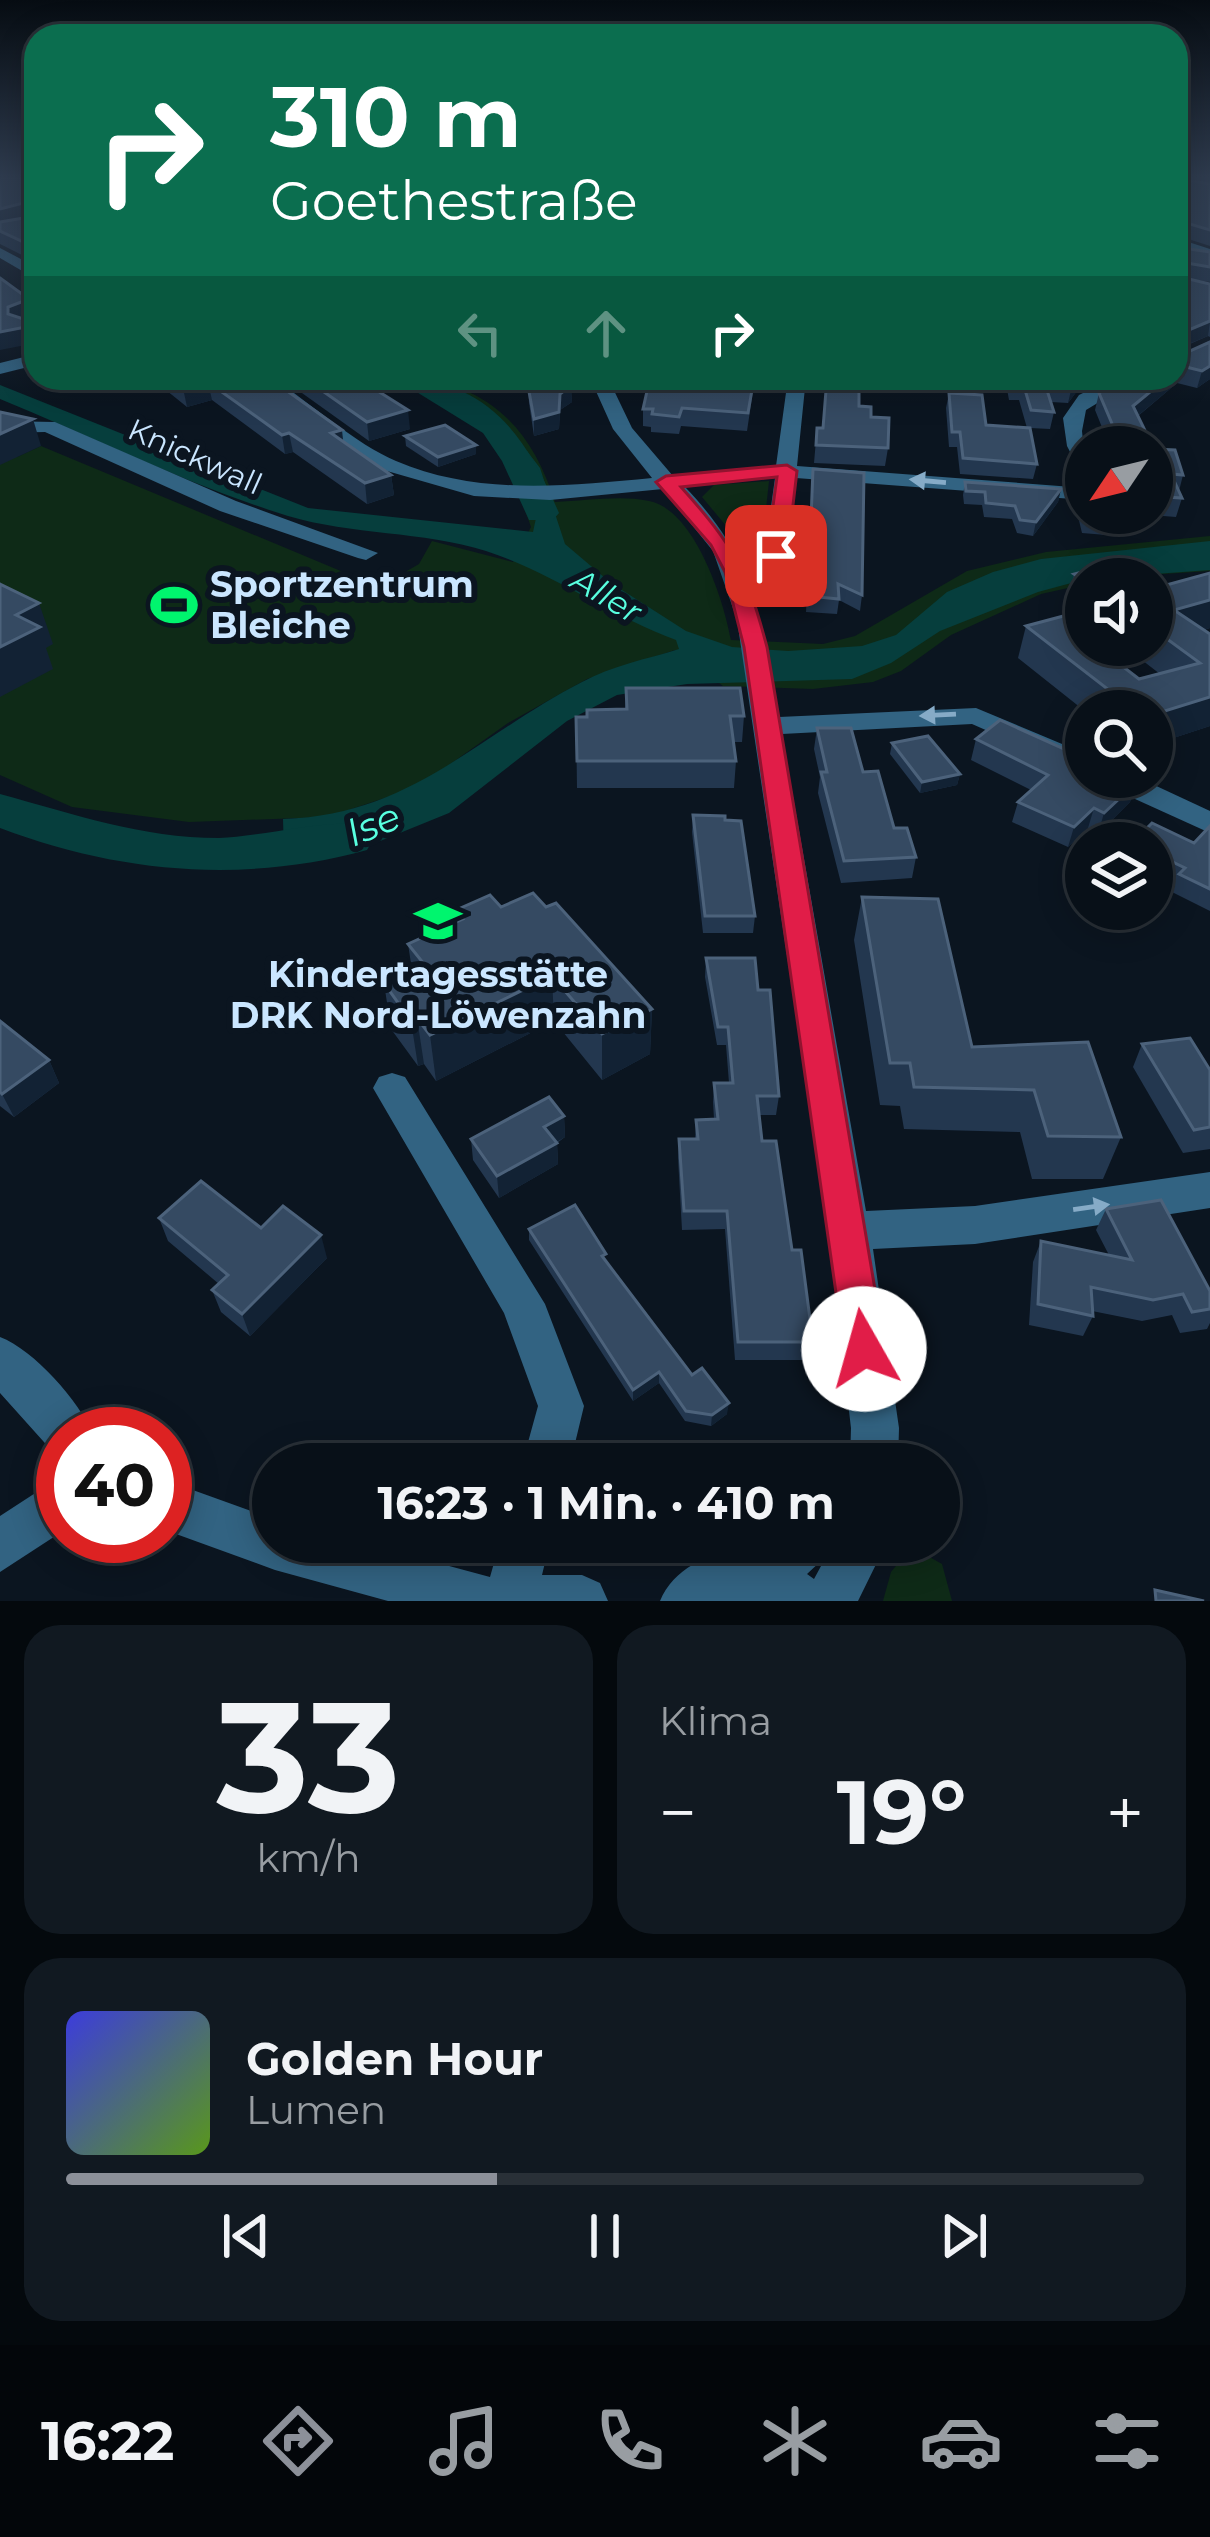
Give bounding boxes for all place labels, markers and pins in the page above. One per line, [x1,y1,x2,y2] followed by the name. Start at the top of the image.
[725,505,827,607] pin
[210,562,474,647] place label: Sportzentrum Bleiche
[149,580,199,630] sports icon: Sportzentrum Bleiche
[413,896,463,946] school or university icon: Kindertagesstätte DRK Nord-Löwenzahn
[230,952,646,1037] place label: Kindertagesstätte DRK Nord-Löwenzahn

